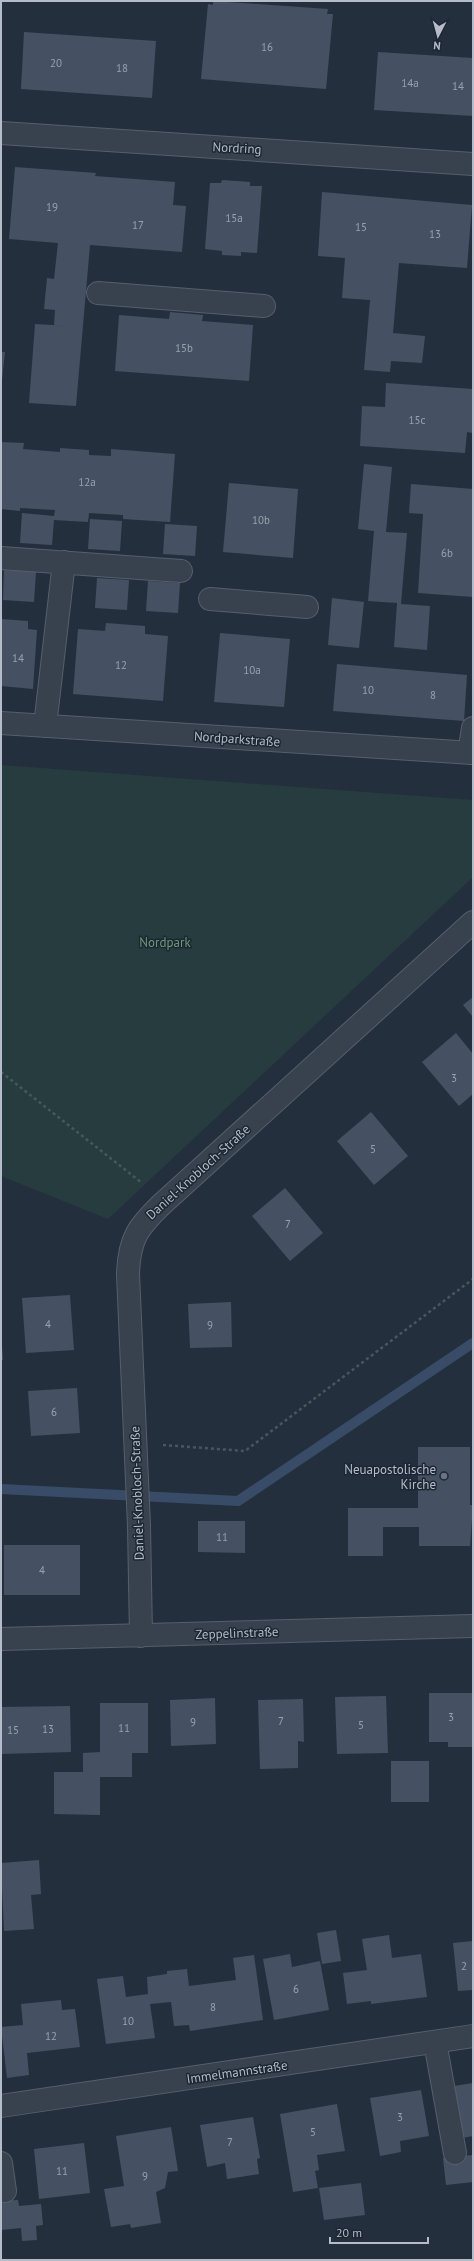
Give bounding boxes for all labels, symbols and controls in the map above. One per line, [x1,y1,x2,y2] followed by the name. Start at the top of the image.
[418,16,458,56] north arrow
[433,39,441,53] text: N
[261,40,273,54] house number: 16
[50,56,62,70] house number: 20
[116,61,128,75] house number: 18
[401,76,419,90] house number: 14a
[452,79,464,93] house number: 14
[212,138,262,158] street label: Nordring
[46,200,58,214] house number: 19
[225,211,243,225] house number: 15a
[132,218,144,232] house number: 17
[355,220,367,234] house number: 15
[429,227,441,241] house number: 13
[175,341,193,355] house number: 15b
[409,413,426,427] house number: 15c
[78,475,96,489] house number: 12a
[252,513,270,527] house number: 10b
[441,546,453,560] house number: 6b
[12,651,24,665] house number: 14
[115,658,127,672] house number: 12
[243,663,261,677] house number: 10a
[362,683,374,697] house number: 10
[430,688,436,702] house number: 8
[193,728,281,750] street label: Nordparkstraße
[139,934,191,951] park label: Nordpark
[451,1071,457,1085] house number: 3
[142,1121,254,1223] street label: Daniel-Knobloch-Straße
[370,1142,376,1156] house number: 5
[285,1217,291,1231] house number: 7
[45,1317,51,1331] house number: 4
[207,1318,213,1332] house number: 9
[51,1405,57,1419] house number: 6
[126,1426,148,1560] street label: Daniel-Knobloch-Straße
[344,1461,436,1493] place label: Neuapostolische Kirche
[439,1471,449,1481] marker: Neuapostolische Kirche
[216,1530,228,1544] house number: 11
[39,1563,45,1577] house number: 4
[195,1623,279,1643] street label: Zeppelinstraße
[448,1710,454,1724] house number: 3
[278,1714,284,1728] house number: 7
[190,1715,196,1729] house number: 9
[358,1718,364,1732] house number: 5
[118,1721,130,1735] house number: 11
[42,1722,54,1736] house number: 13
[7,1723,19,1737] house number: 15
[461,1959,467,1973] house number: 2
[293,1982,299,1996] house number: 6
[210,2000,216,2014] house number: 8
[122,2014,134,2028] house number: 10
[45,2029,57,2043] house number: 12
[186,2057,288,2087] street label: Immelmannstraße
[397,2110,403,2124] house number: 3
[310,2125,316,2139] house number: 5
[227,2135,233,2149] house number: 7
[56,2164,68,2178] house number: 11
[142,2169,148,2183] house number: 9
[330,2219,428,2245] scale bar
[336,2225,362,2240] text: 20 m

